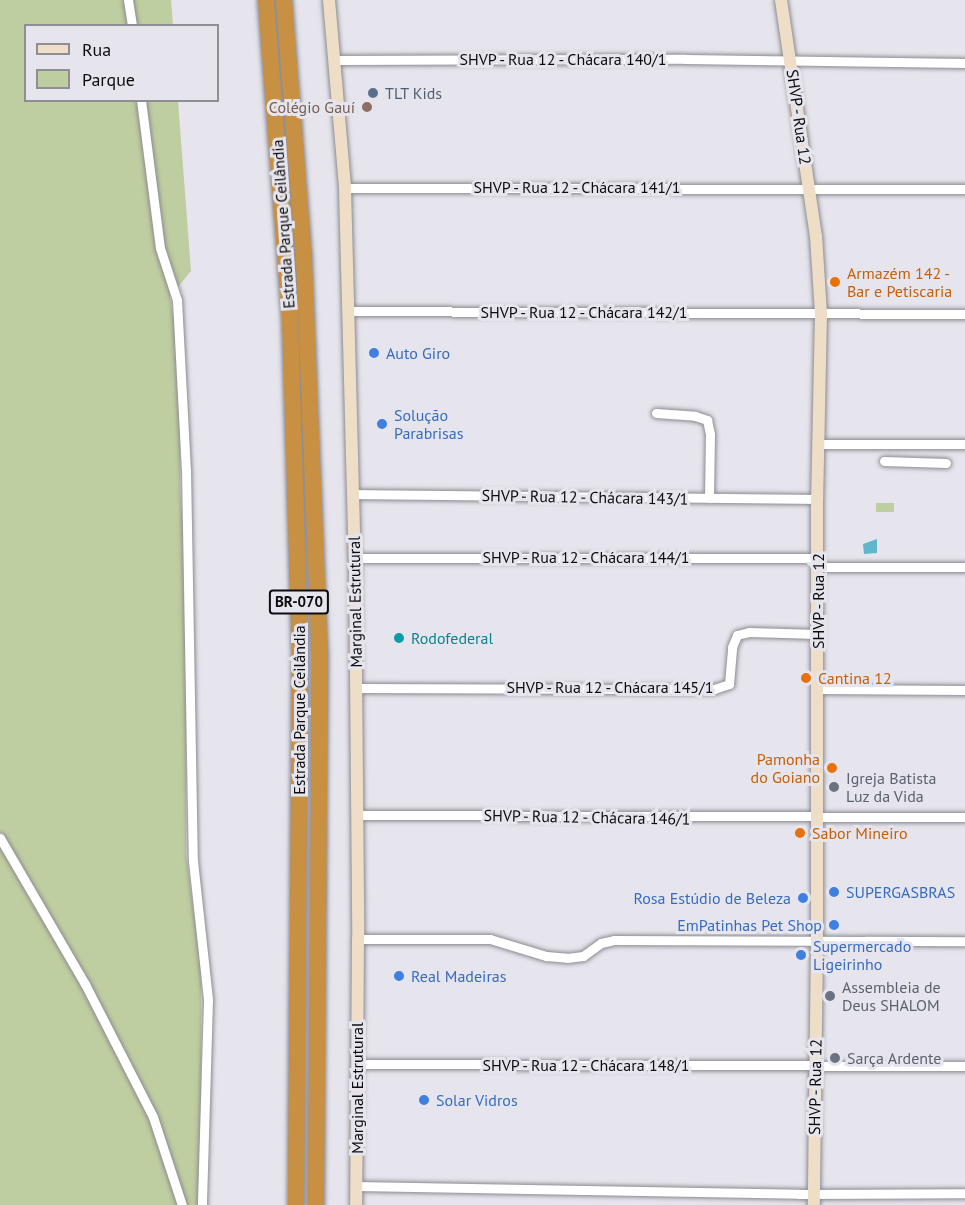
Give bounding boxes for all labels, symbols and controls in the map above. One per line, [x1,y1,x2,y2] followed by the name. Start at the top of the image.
[24,24,219,102] legend
[82,38,111,61] text: Rua
[457,49,669,69] street label: SHVP - Rua 12 - Chácara 140/1
[783,67,815,167] street label: SHVP - Rua 12
[82,68,135,91] text: Parque
[385,83,443,103] place label: TLT Kids
[366,86,380,100] marker: TLT Kids
[269,97,355,117] place label: Colégio Gauí
[360,100,374,114] marker: Colégio Gauí
[268,139,298,309] street label: Estrada Parque Ceilândia
[471,177,683,197] street label: SHVP - Rua 12 - Chácara 141/1
[847,263,952,301] place label: Armazém 142 - Bar e Petiscaria
[828,275,842,289] marker: Armazém 142 - Bar e Petiscaria
[478,302,690,322] street label: SHVP - Rua 12 - Chácara 142/1
[386,343,450,363] place label: Auto Giro
[367,346,381,360] marker: Auto Giro
[394,405,463,443] place label: Solução Parabrisas
[375,417,389,431] marker: Solução Parabrisas
[479,486,691,508] street label: SHVP - Rua 12 - Chácara 143/1
[344,536,366,668] street label: Marginal Estrutural
[480,547,692,567] street label: SHVP - Rua 12 - Chácara 144/1
[808,551,828,651] street label: SHVP - Rua 12
[268,590,330,614] road number: BR-070
[289,625,309,795] street label: Estrada Parque Ceilândia
[411,628,493,648] place label: Rodofederal
[392,631,406,645] marker: Rodofederal
[818,668,892,688] place label: Cantina 12
[799,671,813,685] marker: Cantina 12
[504,677,716,697] street label: SHVP - Rua 12 - Chácara 145/1
[751,749,820,787] place label: Pamonha do Goiano
[825,761,839,775] marker: Pamonha do Goiano
[846,768,936,806] place label: Igreja Batista Luz da Vida
[827,780,841,794] marker: Igreja Batista Luz da Vida
[481,806,693,828] street label: SHVP - Rua 12 - Chácara 146/1
[812,823,907,843] place label: Sabor Mineiro
[793,826,807,840] marker: Sabor Mineiro
[846,882,955,902] place label: SUPERGASBRAS
[827,885,841,899] marker: SUPERGASBRAS
[633,888,791,908] place label: Rosa Estúdio de Beleza
[796,891,810,905] marker: Rosa Estúdio de Beleza
[677,915,822,935] place label: EmPatinhas Pet Shop
[827,918,841,932] marker: EmPatinhas Pet Shop
[813,936,911,974] place label: Supermercado Ligeirinho
[794,948,808,962] marker: Supermercado Ligeirinho
[411,966,506,986] place label: Real Madeiras
[392,969,406,983] marker: Real Madeiras
[842,977,941,1015] place label: Assembleia de Deus SHALOM
[823,989,837,1003] marker: Assembleia de Deus SHALOM
[347,1022,367,1154] street label: Marginal Estrutural
[805,1037,825,1137] street label: SHVP - Rua 12
[847,1048,942,1068] place label: Sarça Ardente
[828,1051,842,1065] marker: Sarça Ardente
[480,1055,692,1075] street label: SHVP - Rua 12 - Chácara 148/1
[436,1090,518,1110] place label: Solar Vidros
[417,1093,431,1107] marker: Solar Vidros

